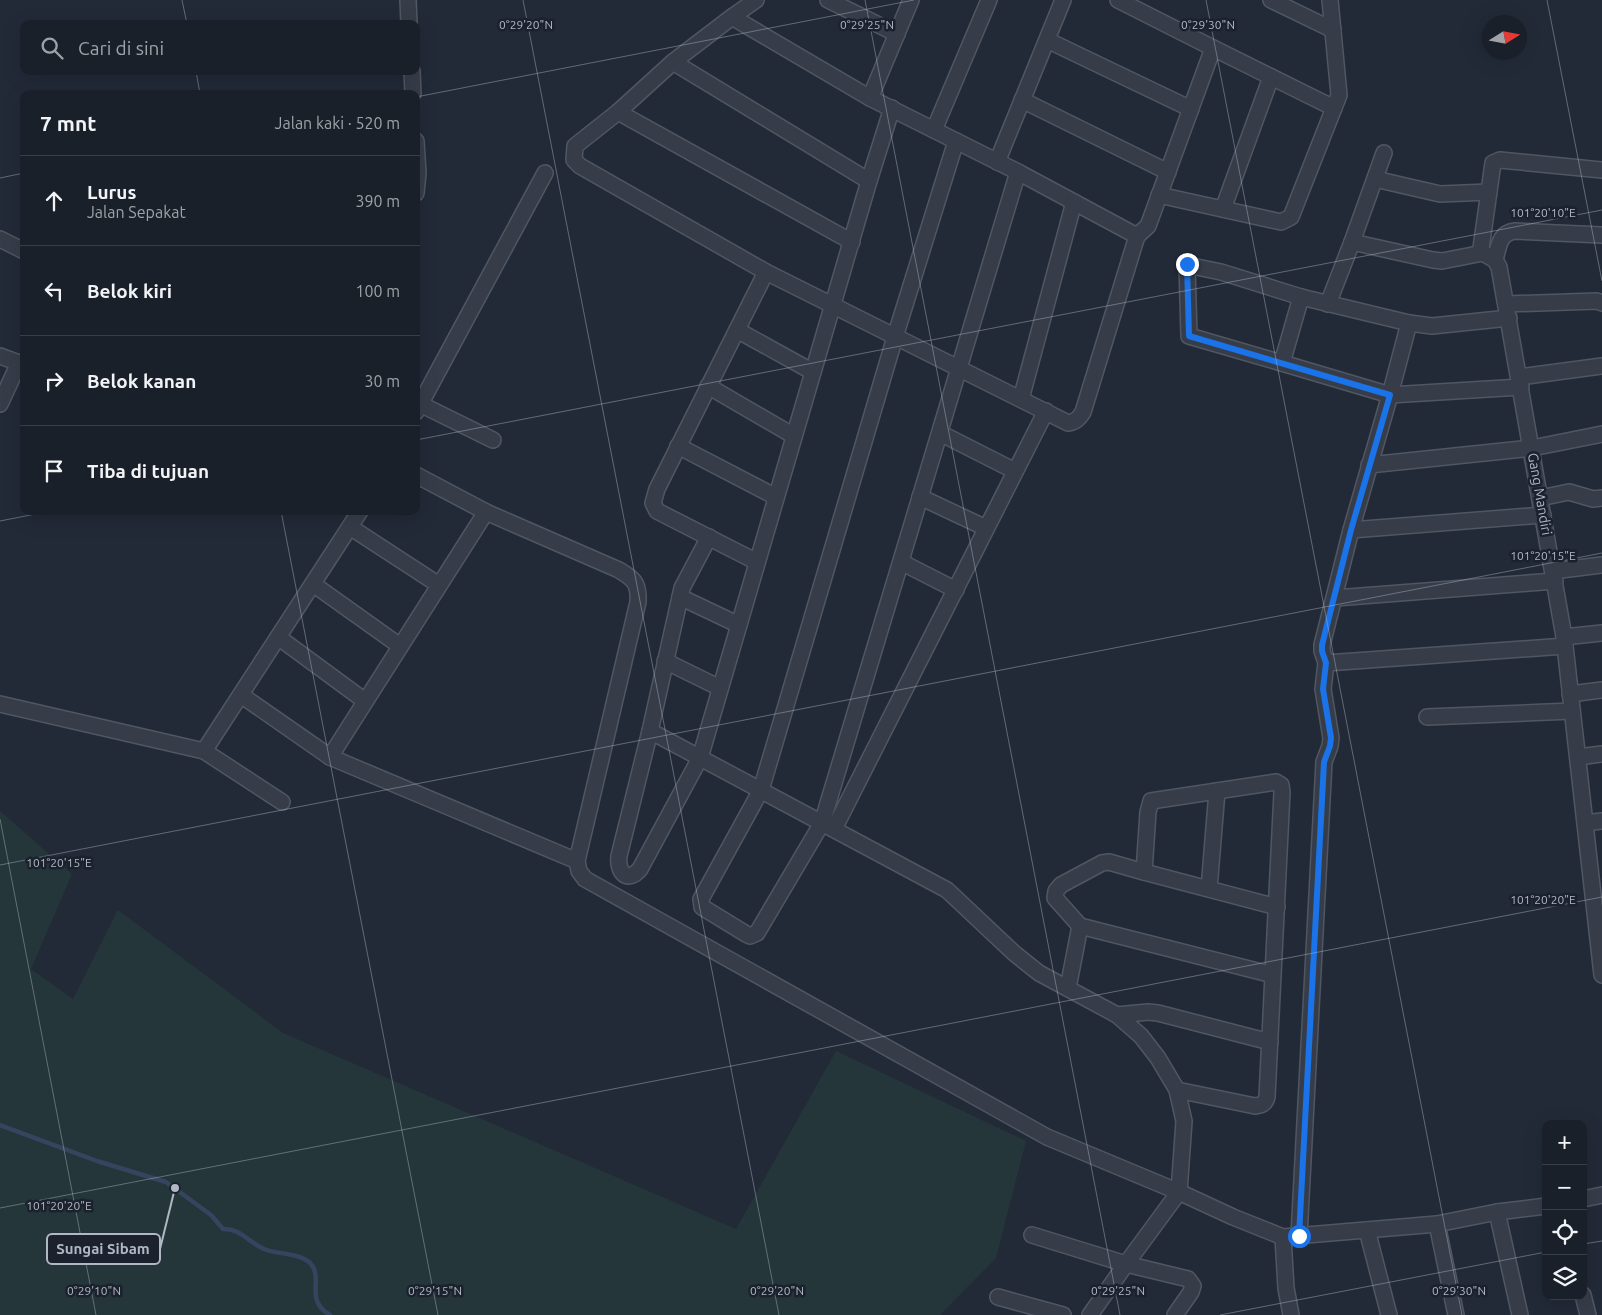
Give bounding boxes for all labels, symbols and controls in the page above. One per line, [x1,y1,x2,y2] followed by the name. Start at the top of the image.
[1482,15,1527,60] north arrow
[499,18,553,31] text: 0°29'20"N
[840,18,894,31] text: 0°29'25"N
[1181,18,1235,31] text: 0°29'30"N
[20,20,420,75] search box
[38,34,66,62] icon: search
[78,37,164,59] text: Cari di sini
[40,111,96,135] text: 7 mnt
[275,114,400,132] text: Jalan kaki · 520 m
[87,181,136,203] text: Lurus
[40,187,68,215] icon: ahead
[355,192,400,210] text: 390 m
[87,203,186,221] text: Jalan Sepakat
[1510,206,1576,219] text: 101°20'10"E
[1176,253,1199,276] route end
[40,277,68,305] icon: left
[87,280,172,302] text: Belok kiri
[355,282,400,300] text: 100 m
[40,367,68,395] icon: right
[87,370,196,392] text: Belok kanan
[364,372,400,390] text: 30 m
[1525,452,1555,536] street label: Gang Mandiri
[40,457,68,485] icon: arrive
[87,460,209,482] text: Tiba di tujuan
[1510,549,1576,562] text: 101°20'15"E
[26,856,92,869] text: 101°20'15"E
[1510,893,1576,906] text: 101°20'20"E
[1542,1120,1587,1300] map controls
[1542,1120,1587,1165] button: +
[1542,1165,1587,1210] button: −
[26,1199,92,1212] text: 101°20'20"E
[1542,1210,1587,1255] button: locate
[1288,1225,1311,1248] route start
[47,1234,160,1264] callout: Sungai Sibam
[56,1240,150,1257] text: Sungai Sibam
[1542,1255,1587,1300] button: layers
[67,1284,121,1297] text: 0°29'10"N
[408,1284,462,1297] text: 0°29'15"N
[750,1284,804,1297] text: 0°29'20"N
[1091,1284,1145,1297] text: 0°29'25"N
[1432,1284,1486,1297] text: 0°29'30"N

